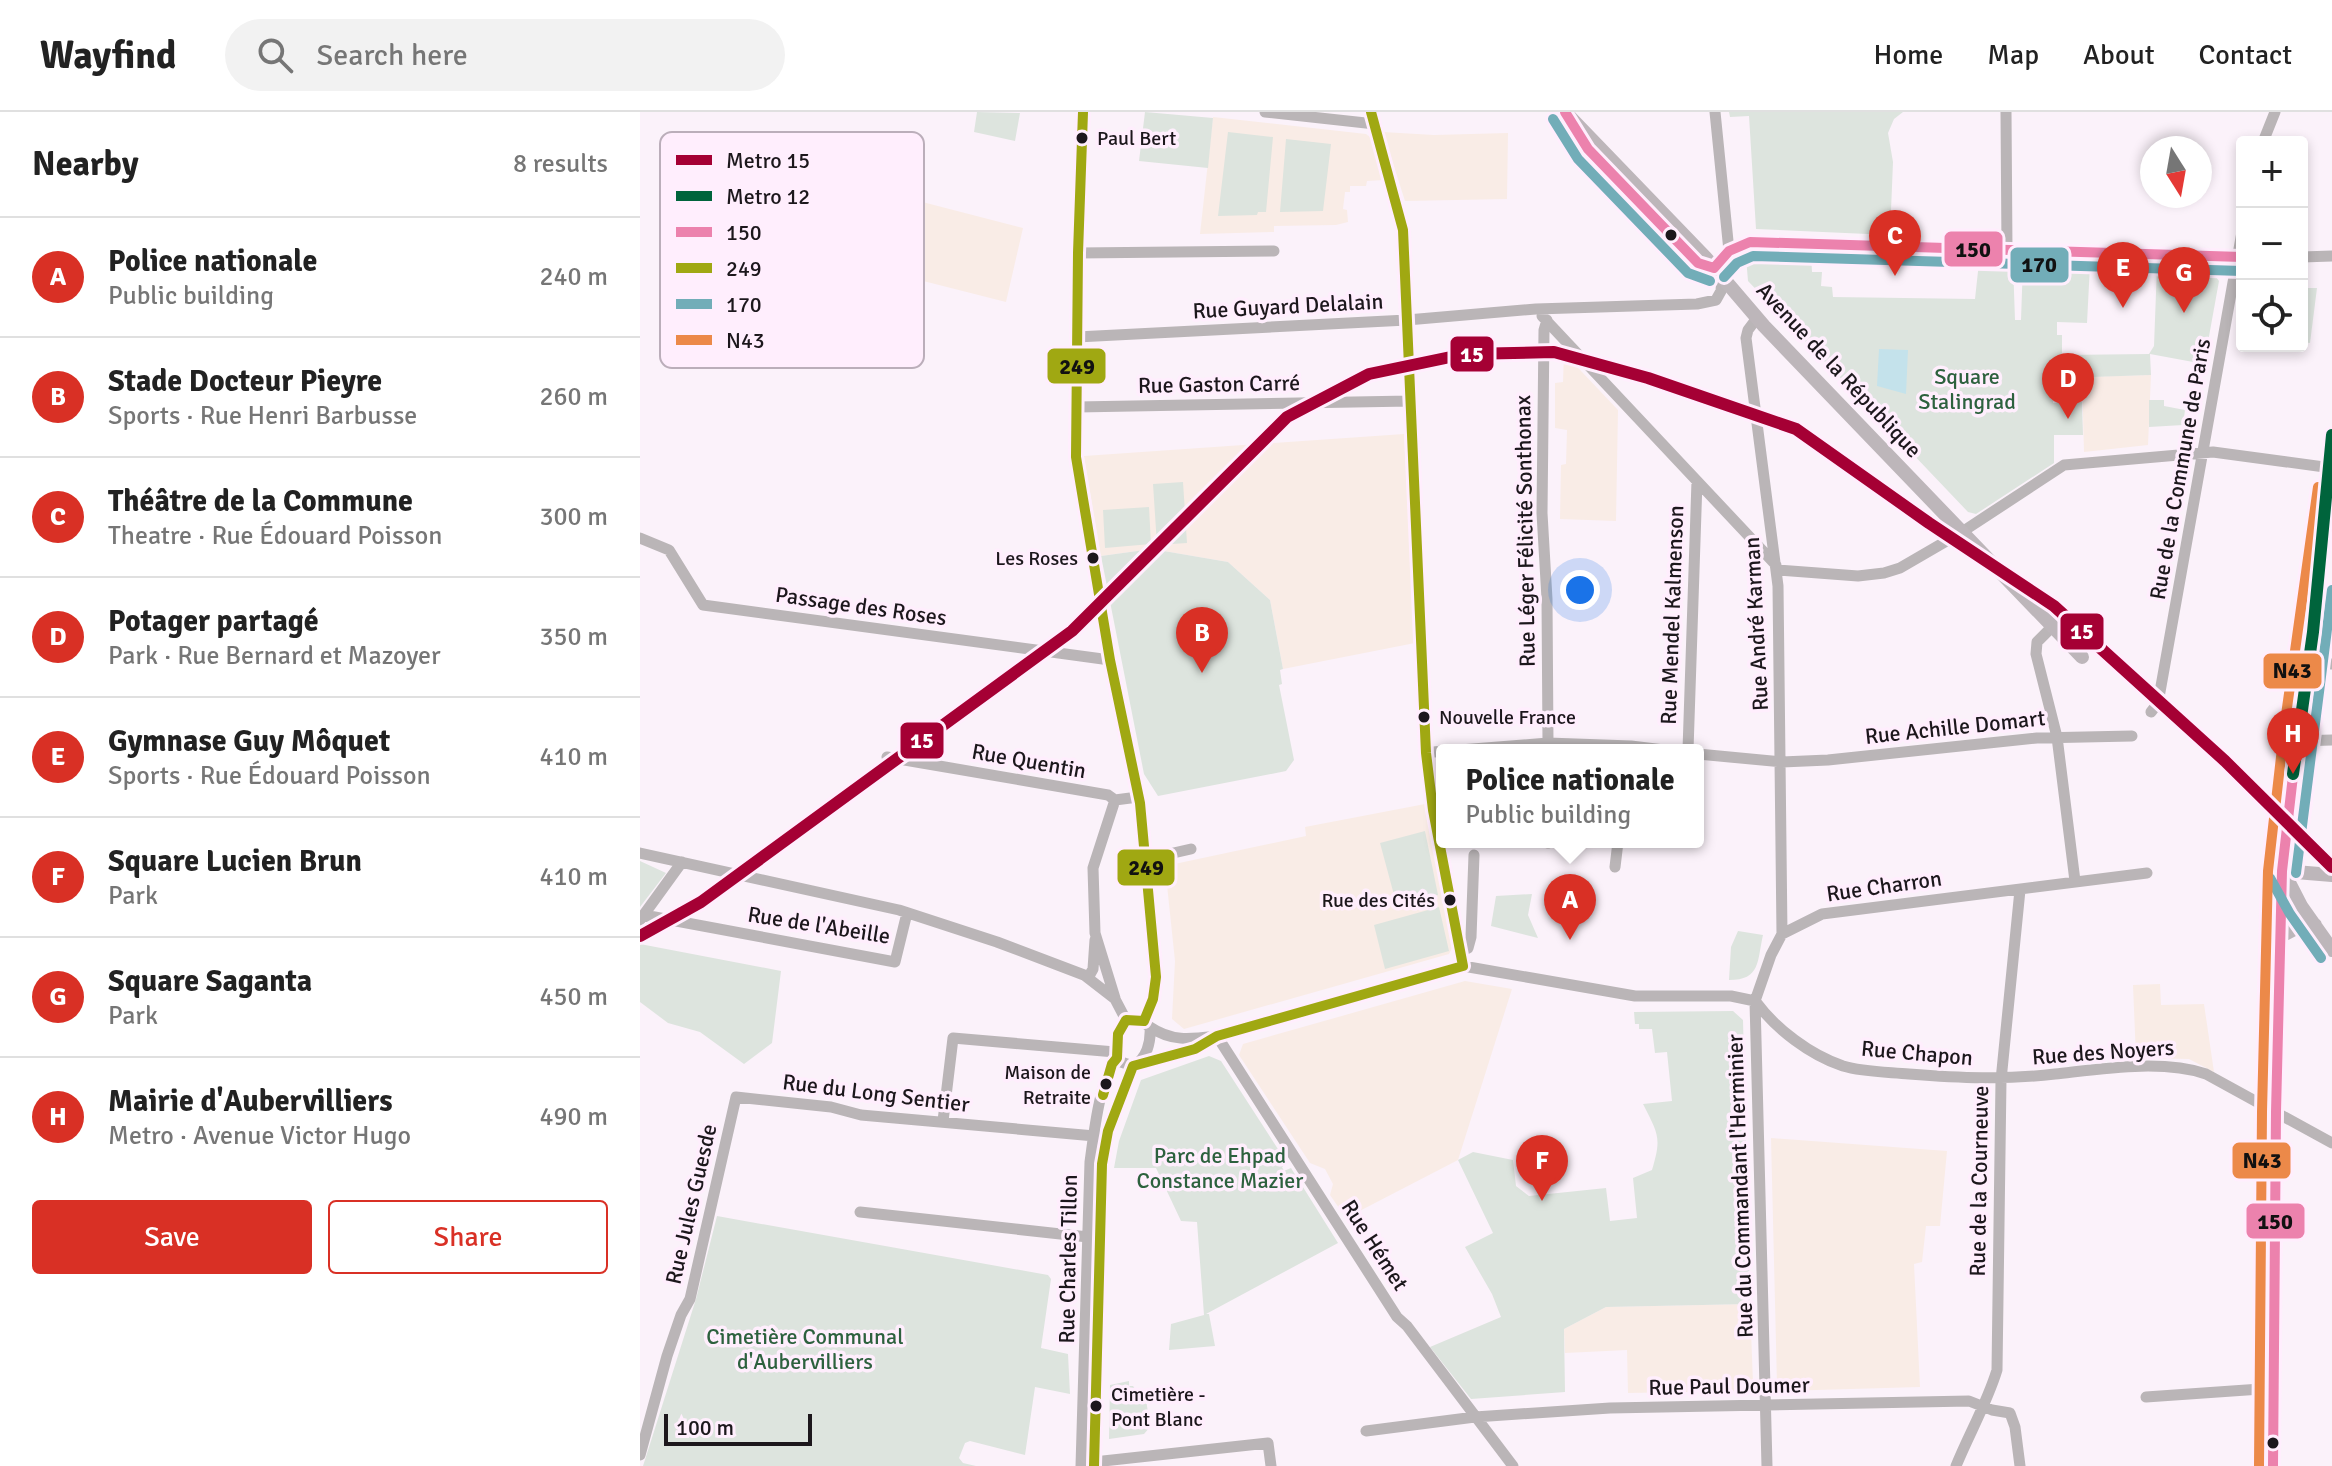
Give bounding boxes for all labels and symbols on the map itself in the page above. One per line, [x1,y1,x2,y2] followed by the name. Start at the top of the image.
[1097,126,1176,151] place label: Paul Bert
[1074,130,1090,146] marker: Paul Bert
[660,132,924,368] legend
[2140,136,2212,208] north arrow
[726,147,810,174] text: Metro 15
[726,183,810,210] text: Metro 12
[1869,210,1921,276] pin: C
[726,219,762,246] text: 150
[1663,227,1679,243] unlabelled marker
[1943,230,2004,268] line badge: 150
[1955,236,1991,263] text: 150
[2097,242,2149,308] pin: E
[2009,246,2070,284] line badge: 170
[2158,247,2210,313] pin: G
[2021,251,2057,278] text: 170
[726,255,762,282] text: 249
[1751,277,1927,463] street label: Avenue de la République
[1192,288,1384,324] street label: Rue Guyard Delalain
[726,291,762,318] text: 170
[726,327,765,354] text: N43
[1449,335,1495,373] line badge: 15
[2144,336,2216,602] street label: Rue de la Commune de Paris
[1460,341,1484,368] text: 15
[1046,347,1107,385] line badge: 249
[1059,353,1095,380] text: 249
[2042,353,2094,419] pin: D
[1918,363,2016,415] park label: Square Stalingrad
[1138,369,1300,399] street label: Rue Gaston Carré
[1509,395,1541,667] street label: Rue Léger Félicité Sonthonax
[1655,505,1689,725] street label: Rue Mendel Kalmenson
[1738,536,1774,712] street label: Rue André Karman
[995,546,1078,571] place label: Les Roses
[1085,550,1101,566] marker: Les Roses
[1560,570,1600,610] your location
[774,581,948,631] street label: Passage des Roses
[1176,607,1228,673] pin: B
[2059,612,2105,651] line badge: 15
[2070,618,2094,645] text: 15
[2262,652,2323,690] line badge: N43
[2272,657,2312,684] text: N43
[1864,704,2047,750] street label: Rue Achille Domart
[1439,705,1576,730] place label: Nouvelle France
[2267,708,2319,774] pin: H
[1416,709,1432,725] marker: Nouvelle France
[899,721,945,760] line badge: 15
[910,727,934,754] text: 15
[970,738,1088,784] street label: Rue Quentin
[1116,848,1176,887] line badge: 249
[1128,854,1164,881] text: 249
[1825,865,1943,907] street label: Rue Charron
[1544,874,1596,940] pin: A
[1321,888,1435,913] place label: Rue des Cités
[1442,892,1458,908] marker: Rue des Cités
[746,900,892,950] street label: Rue de l'Abeille
[1721,1034,1759,1338] street label: Rue du Commandant l'Herminier
[2031,1034,2175,1070] street label: Rue des Noyers
[1860,1035,1974,1071] street label: Rue Chapon
[1004,1060,1091,1110] place label: Maison de Retraite
[781,1068,971,1118] street label: Rue du Long Sentier
[1098,1076,1114,1092] marker: Maison de Retraite
[1964,1085,1994,1277] street label: Rue de la Courneuve
[659,1121,723,1287] street label: Rue Jules Guesde
[1516,1135,1568,1201] pin: F
[2231,1141,2292,1180] line badge: N43
[1137,1142,1303,1194] park label: Parc de Ehpad Constance Mazier
[2242,1147,2282,1174] text: N43
[1053,1174,1083,1344] street label: Rue Charles Tillon
[1336,1195,1414,1296] street label: Rue Hémet
[2245,1202,2306,1240] line badge: 150
[2257,1208,2293,1235] text: 150
[706,1323,904,1375] park label: Cimetière Communal d'Aubervilliers
[1648,1371,1810,1401] street label: Rue Paul Doumer
[1111,1382,1205,1432] place label: Cimetière - Pont Blanc
[1088,1398,1104,1414] marker: Cimetière - Pont Blanc
[664,1410,812,1446] scale bar
[2265,1435,2281,1451] unlabelled marker

